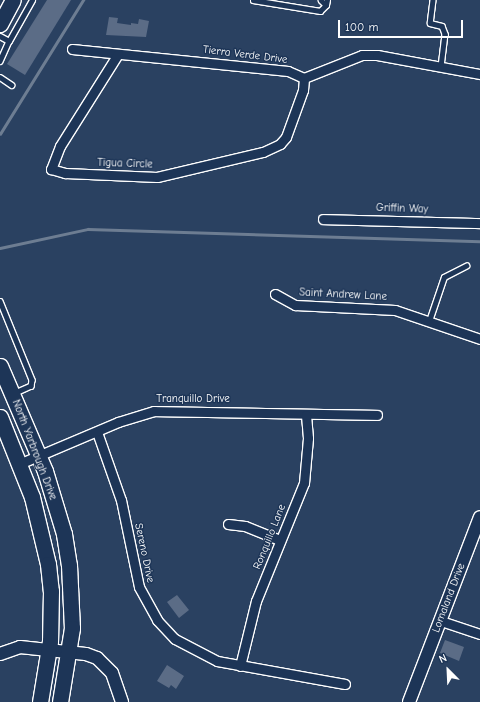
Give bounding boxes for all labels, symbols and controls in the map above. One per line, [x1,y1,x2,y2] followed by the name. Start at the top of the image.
[340,12,465,38] scale bar
[345,20,378,34] text: 100 m
[202,43,288,67] street label: Tierra Verde Drive
[97,156,153,172] street label: Tigua Circle
[376,201,428,217] street label: Griffin Way
[299,286,387,304] street label: Saint Andrew Lane
[156,392,230,406] street label: Tranquillo Drive
[9,398,59,502] street label: North Yarbrough Drive
[251,503,289,571] street label: Ronquillo Lane
[131,522,157,584] street label: Sereno Drive
[430,561,468,635] street label: Lomaland Drive
[428,650,468,690] north arrow
[437,651,449,666] text: N

